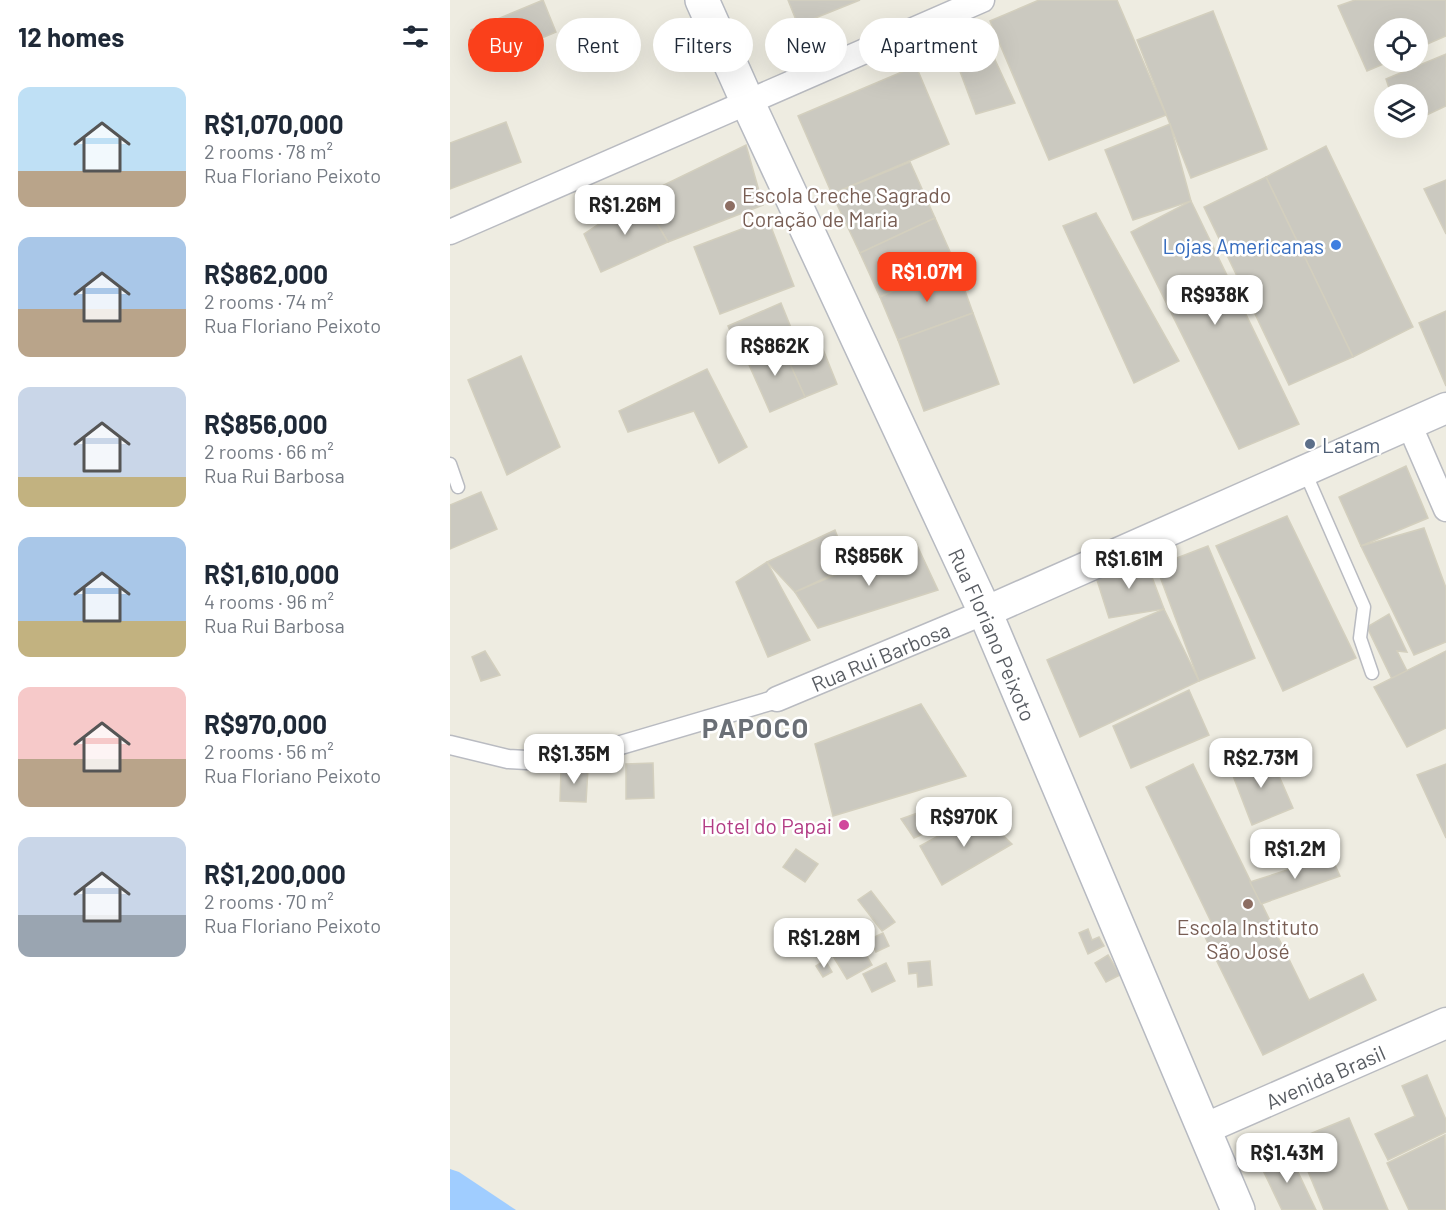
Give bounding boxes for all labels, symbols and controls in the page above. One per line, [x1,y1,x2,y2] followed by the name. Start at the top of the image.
[468,18,544,72] chip: Buy
[556,18,641,72] chip: Rent
[653,18,753,72] chip: Filters
[765,18,847,72] chip: New
[859,18,999,72] chip: Apartment
[1374,18,1428,138] map controls
[1374,18,1428,72] button: locate
[399,20,432,53] icon: filters
[18,21,124,52] text: 12 homes
[1374,84,1428,138] button: layers
[204,108,343,139] text: R$1,070,000
[66,111,138,183] icon: home
[204,139,333,163] text: 2 rooms · 78 m²
[204,163,381,187] text: Rua Floriano Peixoto
[742,182,951,231] place label: Escola Creche Sagrado Coração de Maria
[570,185,680,236] pin: R$1.26M
[589,192,661,216] text: R$1.26M
[723,199,737,213] marker: Escola Creche Sagrado Coração de Maria
[1162,233,1324,258] place label: Lojas Americanas
[1329,238,1343,252] marker: Lojas Americanas
[872,252,982,303] pin: R$1.07M
[204,258,328,289] text: R$862,000
[891,259,963,283] text: R$1.07M
[66,261,138,333] icon: home
[1166,275,1264,326] pin: R$938K
[1181,282,1249,306] text: R$938K
[204,289,334,313] text: 2 rooms · 74 m²
[204,313,381,337] text: Rua Floriano Peixoto
[726,326,824,377] pin: R$862K
[741,333,810,357] text: R$862K
[204,408,328,439] text: R$856,000
[66,411,138,483] icon: home
[1322,432,1380,457] place label: Latam
[1303,437,1317,451] marker: Latam
[204,439,334,463] text: 2 rooms · 66 m²
[204,463,345,487] text: Rua Rui Barbosa
[820,536,918,587] pin: R$856K
[1074,539,1184,590] pin: R$1.61M
[835,543,903,567] text: R$856K
[944,544,1042,724] street label: Rua Floriano Peixoto
[1095,546,1163,570] text: R$1.61M
[204,558,339,589] text: R$1,610,000
[66,561,138,633] icon: home
[204,589,334,613] text: 4 rooms · 96 m²
[204,613,345,637] text: Rua Rui Barbosa
[807,616,953,696] street label: Rua Rui Barbosa
[204,708,327,739] text: R$970,000
[66,711,138,783] icon: home
[702,711,810,743] district label: PAPOCO
[519,734,629,785] pin: R$1.35M
[1206,738,1316,789] pin: R$2.73M
[204,739,334,763] text: 2 rooms · 56 m²
[538,741,610,765] text: R$1.35M
[1223,745,1299,769] text: R$2.73M
[204,763,381,787] text: Rua Floriano Peixoto
[915,797,1013,848] pin: R$970K
[930,804,998,828] text: R$970K
[702,813,832,838] place label: Hotel do Papai
[837,818,851,832] marker: Hotel do Papai
[1246,829,1344,880] pin: R$1.2M
[1264,836,1326,860] text: R$1.2M
[204,858,346,889] text: R$1,200,000
[66,861,138,933] icon: home
[204,889,334,913] text: 2 rooms · 70 m²
[1241,897,1255,911] marker: Escola Instituto São José
[204,913,381,937] text: Rua Floriano Peixoto
[1177,914,1319,963] place label: Escola Instituto São José
[769,918,879,969] pin: R$1.28M
[788,925,860,949] text: R$1.28M
[1261,1039,1389,1113] street label: Avenida Brasil
[1232,1133,1342,1184] pin: R$1.43M
[1250,1140,1324,1164] text: R$1.43M

